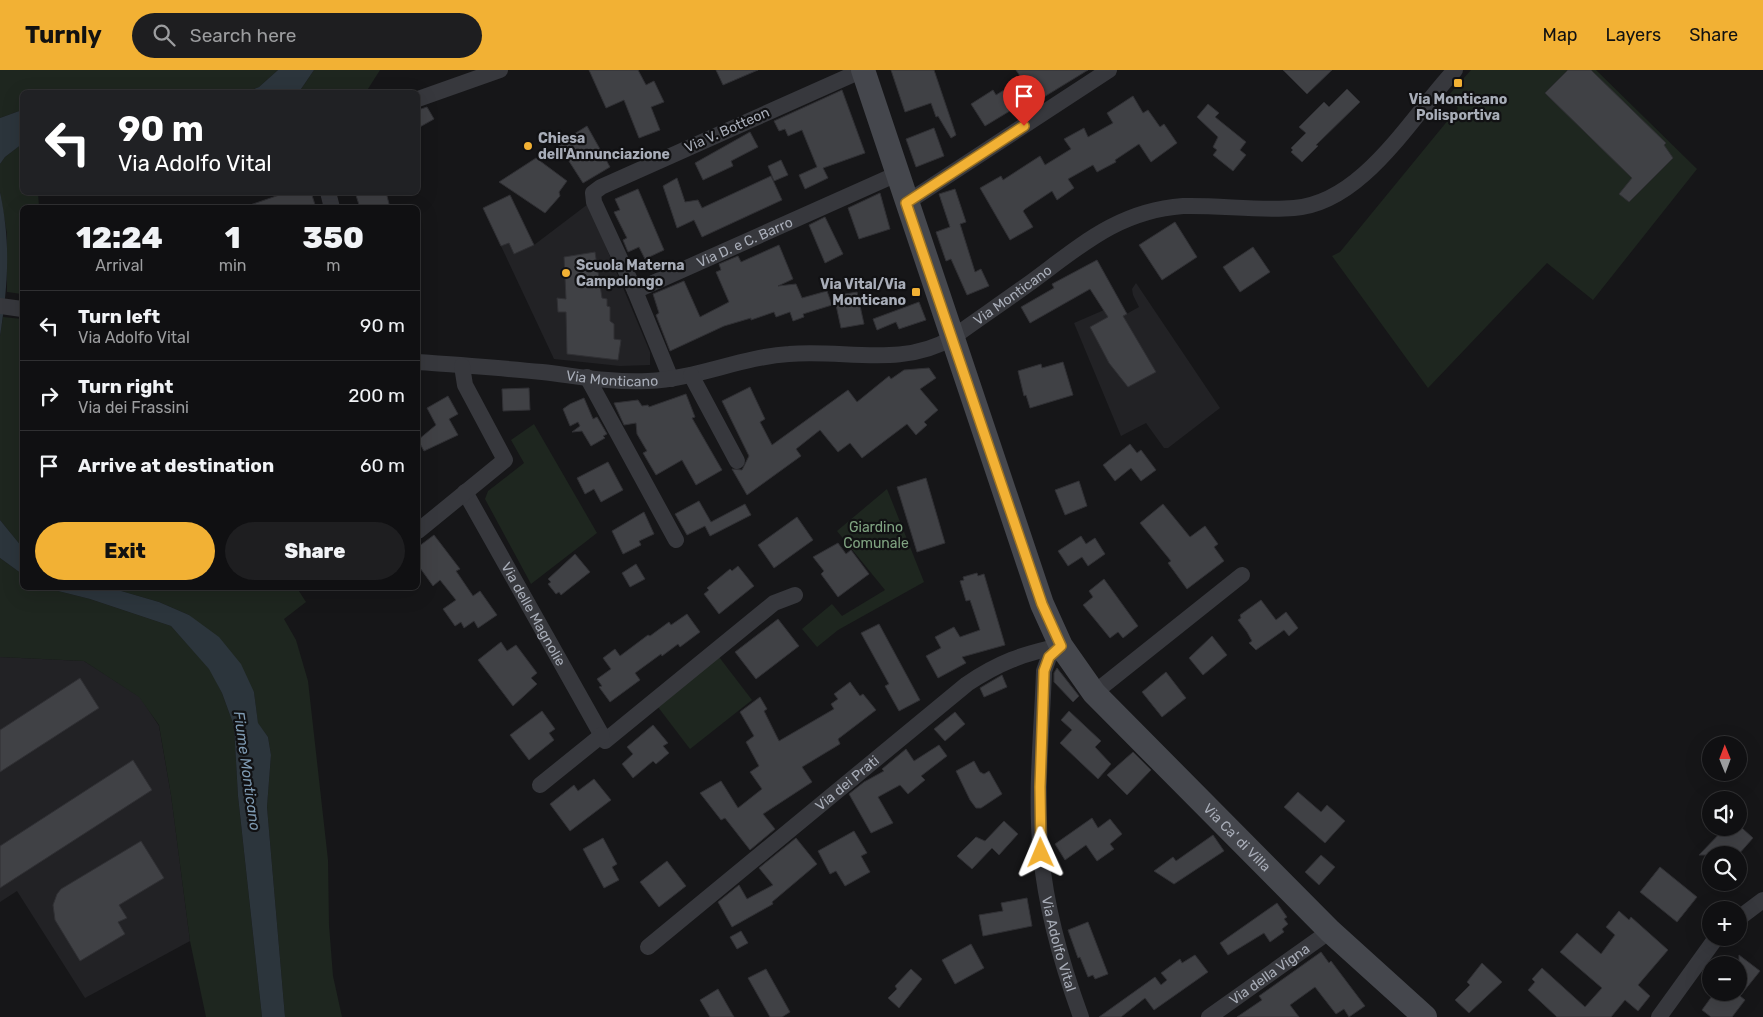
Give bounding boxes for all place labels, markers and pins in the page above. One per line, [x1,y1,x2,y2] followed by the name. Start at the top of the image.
[1003,75,1045,126] pin
[1452,77,1464,89] marker: Via Monticano Polisportiva
[1409,91,1507,124] place label: Via Monticano Polisportiva
[538,130,670,163] place label: Chiesa dell'Annunciazione
[522,140,534,152] marker: Chiesa dell'Annunciazione
[576,257,685,290] place label: Scuola Materna Campolongo
[560,267,572,279] marker: Scuola Materna Campolongo
[820,276,906,309] place label: Via Vital/Via Monticano
[910,286,922,298] marker: Via Vital/Via Monticano

